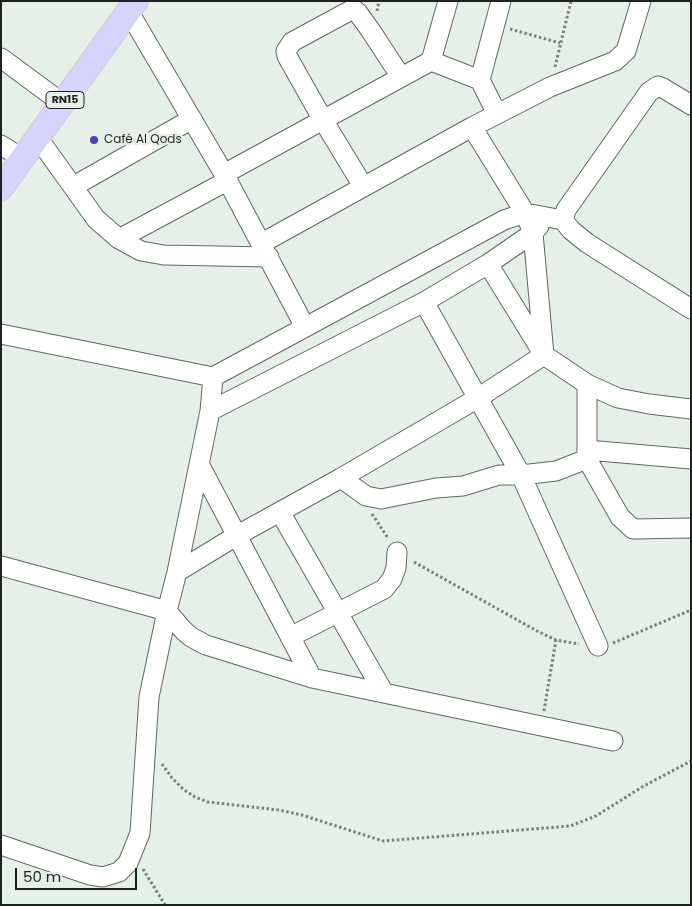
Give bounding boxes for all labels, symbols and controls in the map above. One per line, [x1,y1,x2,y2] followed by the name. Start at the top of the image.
[46,92,84,108] road number: RN15
[104,133,182,147] place label: Café Al Qods
[88,134,100,146] marker: Café Al Qods
[18,858,140,890] scale bar
[23,866,61,887] text: 50 m

